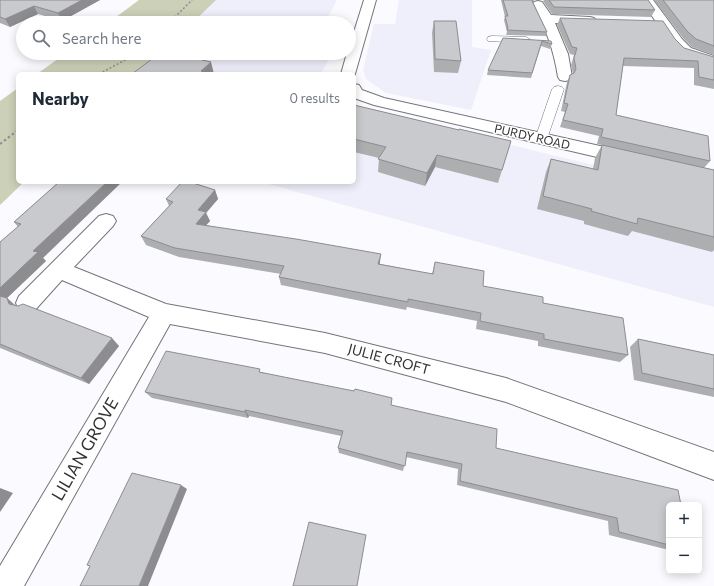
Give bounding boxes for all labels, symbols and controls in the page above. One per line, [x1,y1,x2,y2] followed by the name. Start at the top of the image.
[16,16,356,60] search box
[30,27,52,49] icon: search
[62,29,141,47] text: Search here
[32,88,89,109] text: Nearby
[289,90,340,106] text: 0 results
[493,121,572,152] street label: PURDY ROAD
[346,339,432,378] street label: JULIE CROFT
[47,393,123,504] street label: LILIAN GROVE
[666,502,702,574] map controls
[666,502,702,538] button: +
[666,538,702,574] button: −

